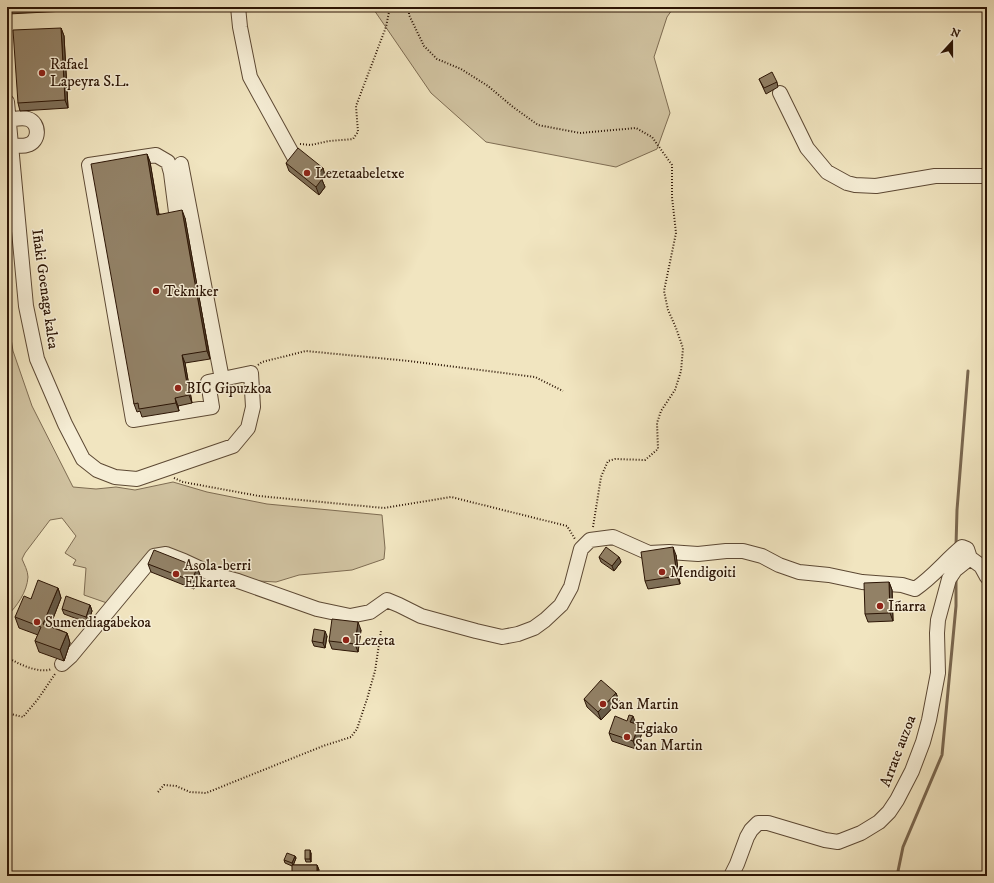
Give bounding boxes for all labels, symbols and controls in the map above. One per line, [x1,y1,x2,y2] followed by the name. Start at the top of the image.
[932,22,972,62] north arrow
[949,25,962,42] text: N
[50,55,129,91] place label: Rafael Lapeyra S.L.
[37,68,47,78] marker: Rafael Lapeyra S.L.
[315,164,405,183] place label: Lezetaabeletxe
[302,168,312,178] marker: Lezetaabeletxe
[27,228,63,351] street label: Iñaki Goenaga kalea
[164,282,219,301] place label: Tekniker
[151,286,161,296] marker: Tekniker
[186,379,272,398] place label: BIC Gipuzkoa
[173,383,183,393] marker: BIC Gipuzkoa
[184,556,251,592] place label: Asola-berri Elkartea
[670,563,736,582] place label: Mendigoiti
[657,567,667,577] marker: Mendigoiti
[171,569,181,579] marker: Asola-berri Elkartea
[888,597,927,616] place label: Iñarra
[875,601,885,611] marker: Iñarra
[45,613,152,632] place label: Sumendiagabekoa
[32,617,42,627] marker: Sumendiagabekoa
[354,631,396,650] place label: Lezeta
[341,635,351,645] marker: Lezeta
[611,695,679,714] place label: San Martin
[598,699,608,709] marker: San Martin
[876,712,921,789] street label: Arrate auzoa
[635,719,703,755] place label: Egiako San Martin
[622,732,632,742] marker: Egiako San Martin

